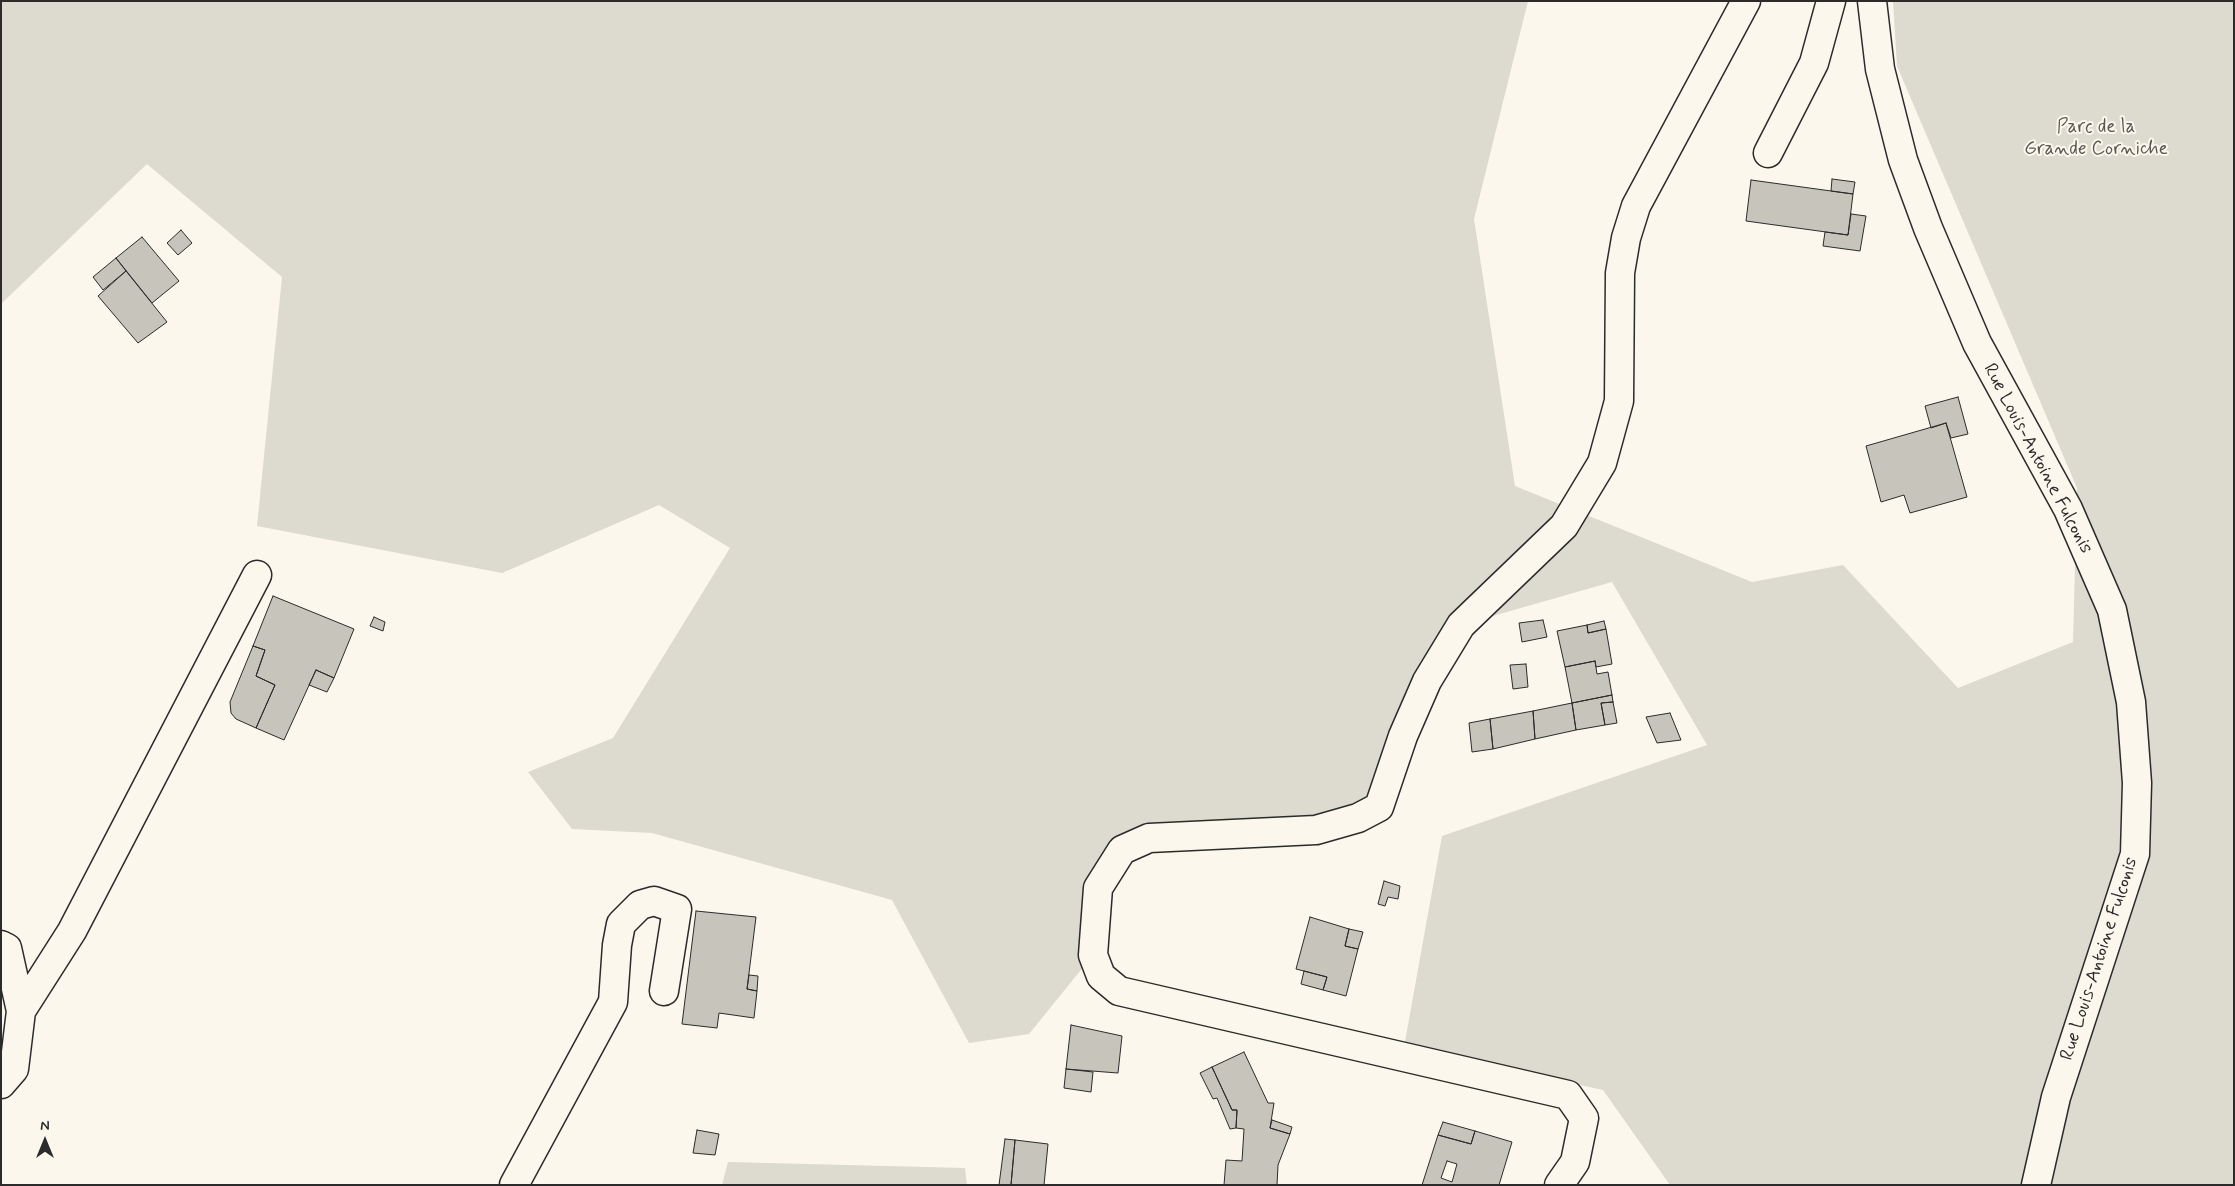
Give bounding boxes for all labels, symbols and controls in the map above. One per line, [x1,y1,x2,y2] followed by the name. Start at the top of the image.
[2024,117,2168,161] park label: Parc de la Grande Corniche
[1977,360,2097,558] street label: Rue Louis-Antoine Fulconis
[2056,855,2144,1063] street label: Rue Louis-Antoine Fulconis
[20,1116,70,1166] north arrow
[40,1117,50,1135] text: N

